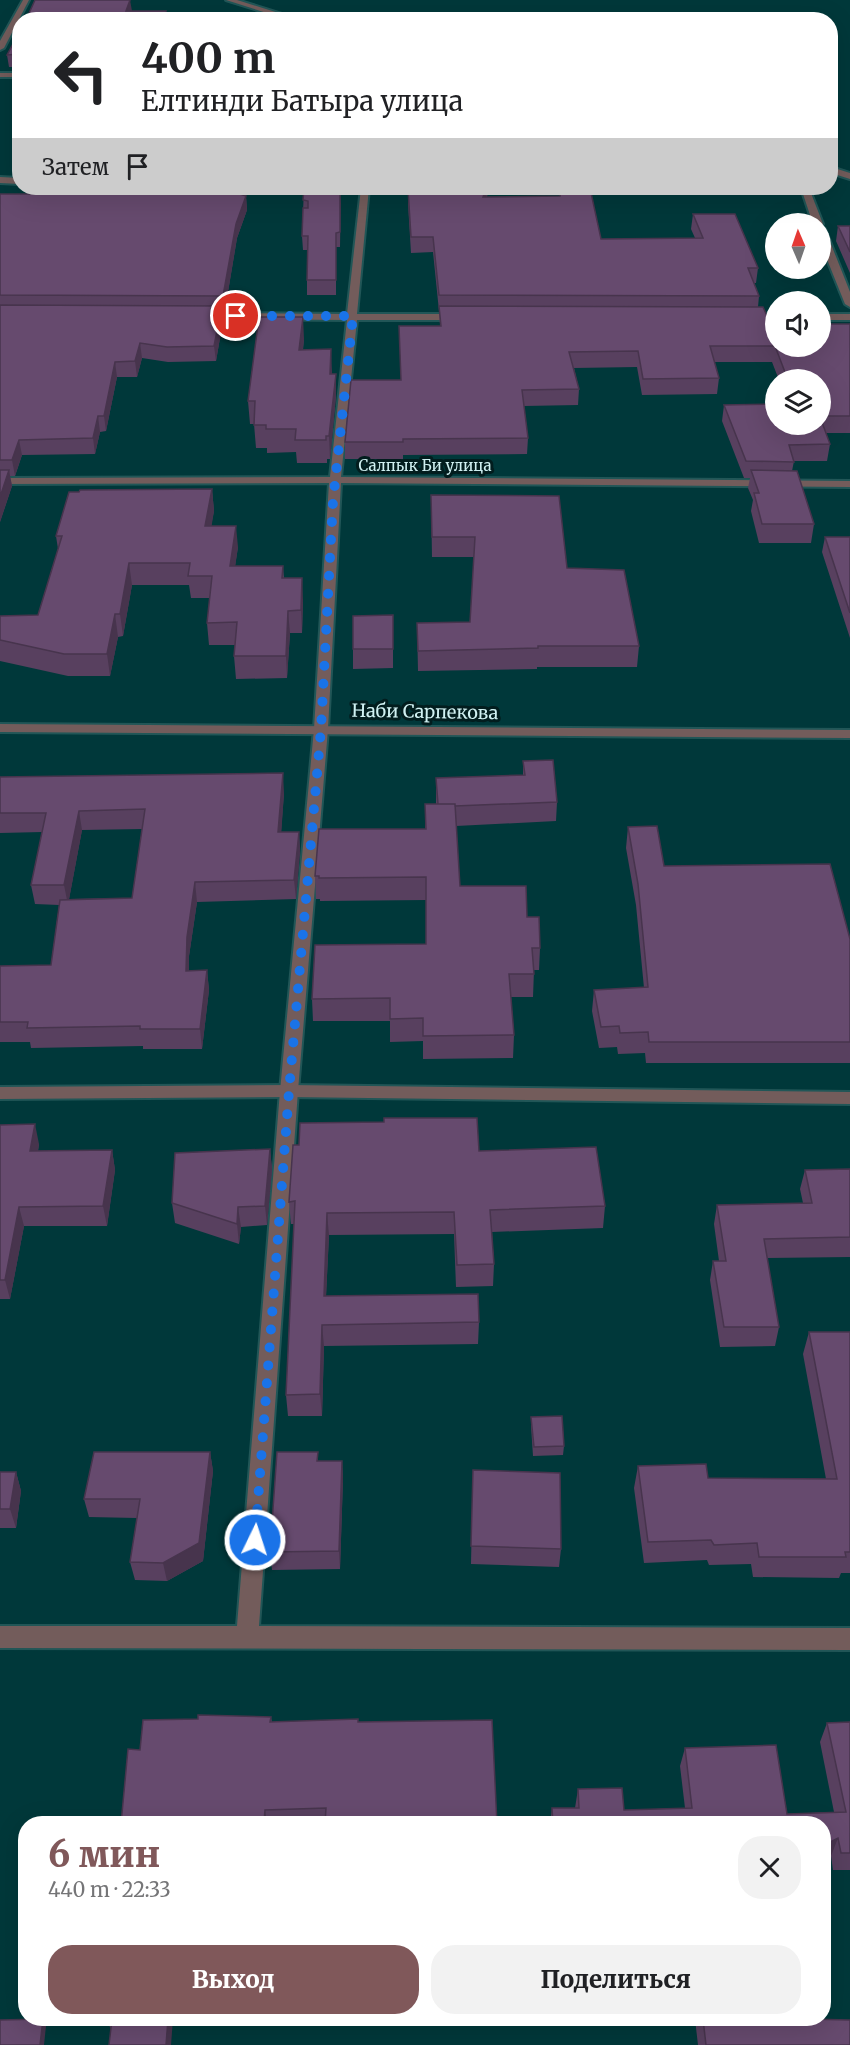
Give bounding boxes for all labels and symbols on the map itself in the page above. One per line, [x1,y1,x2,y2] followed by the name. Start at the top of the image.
[765,213,831,279] north arrow
[210,290,261,341] pin
[359,456,491,475] street label: Салпык Би улица
[351,699,499,724] street label: Наби Сарпекова
[223,1508,287,1572] position arrow

